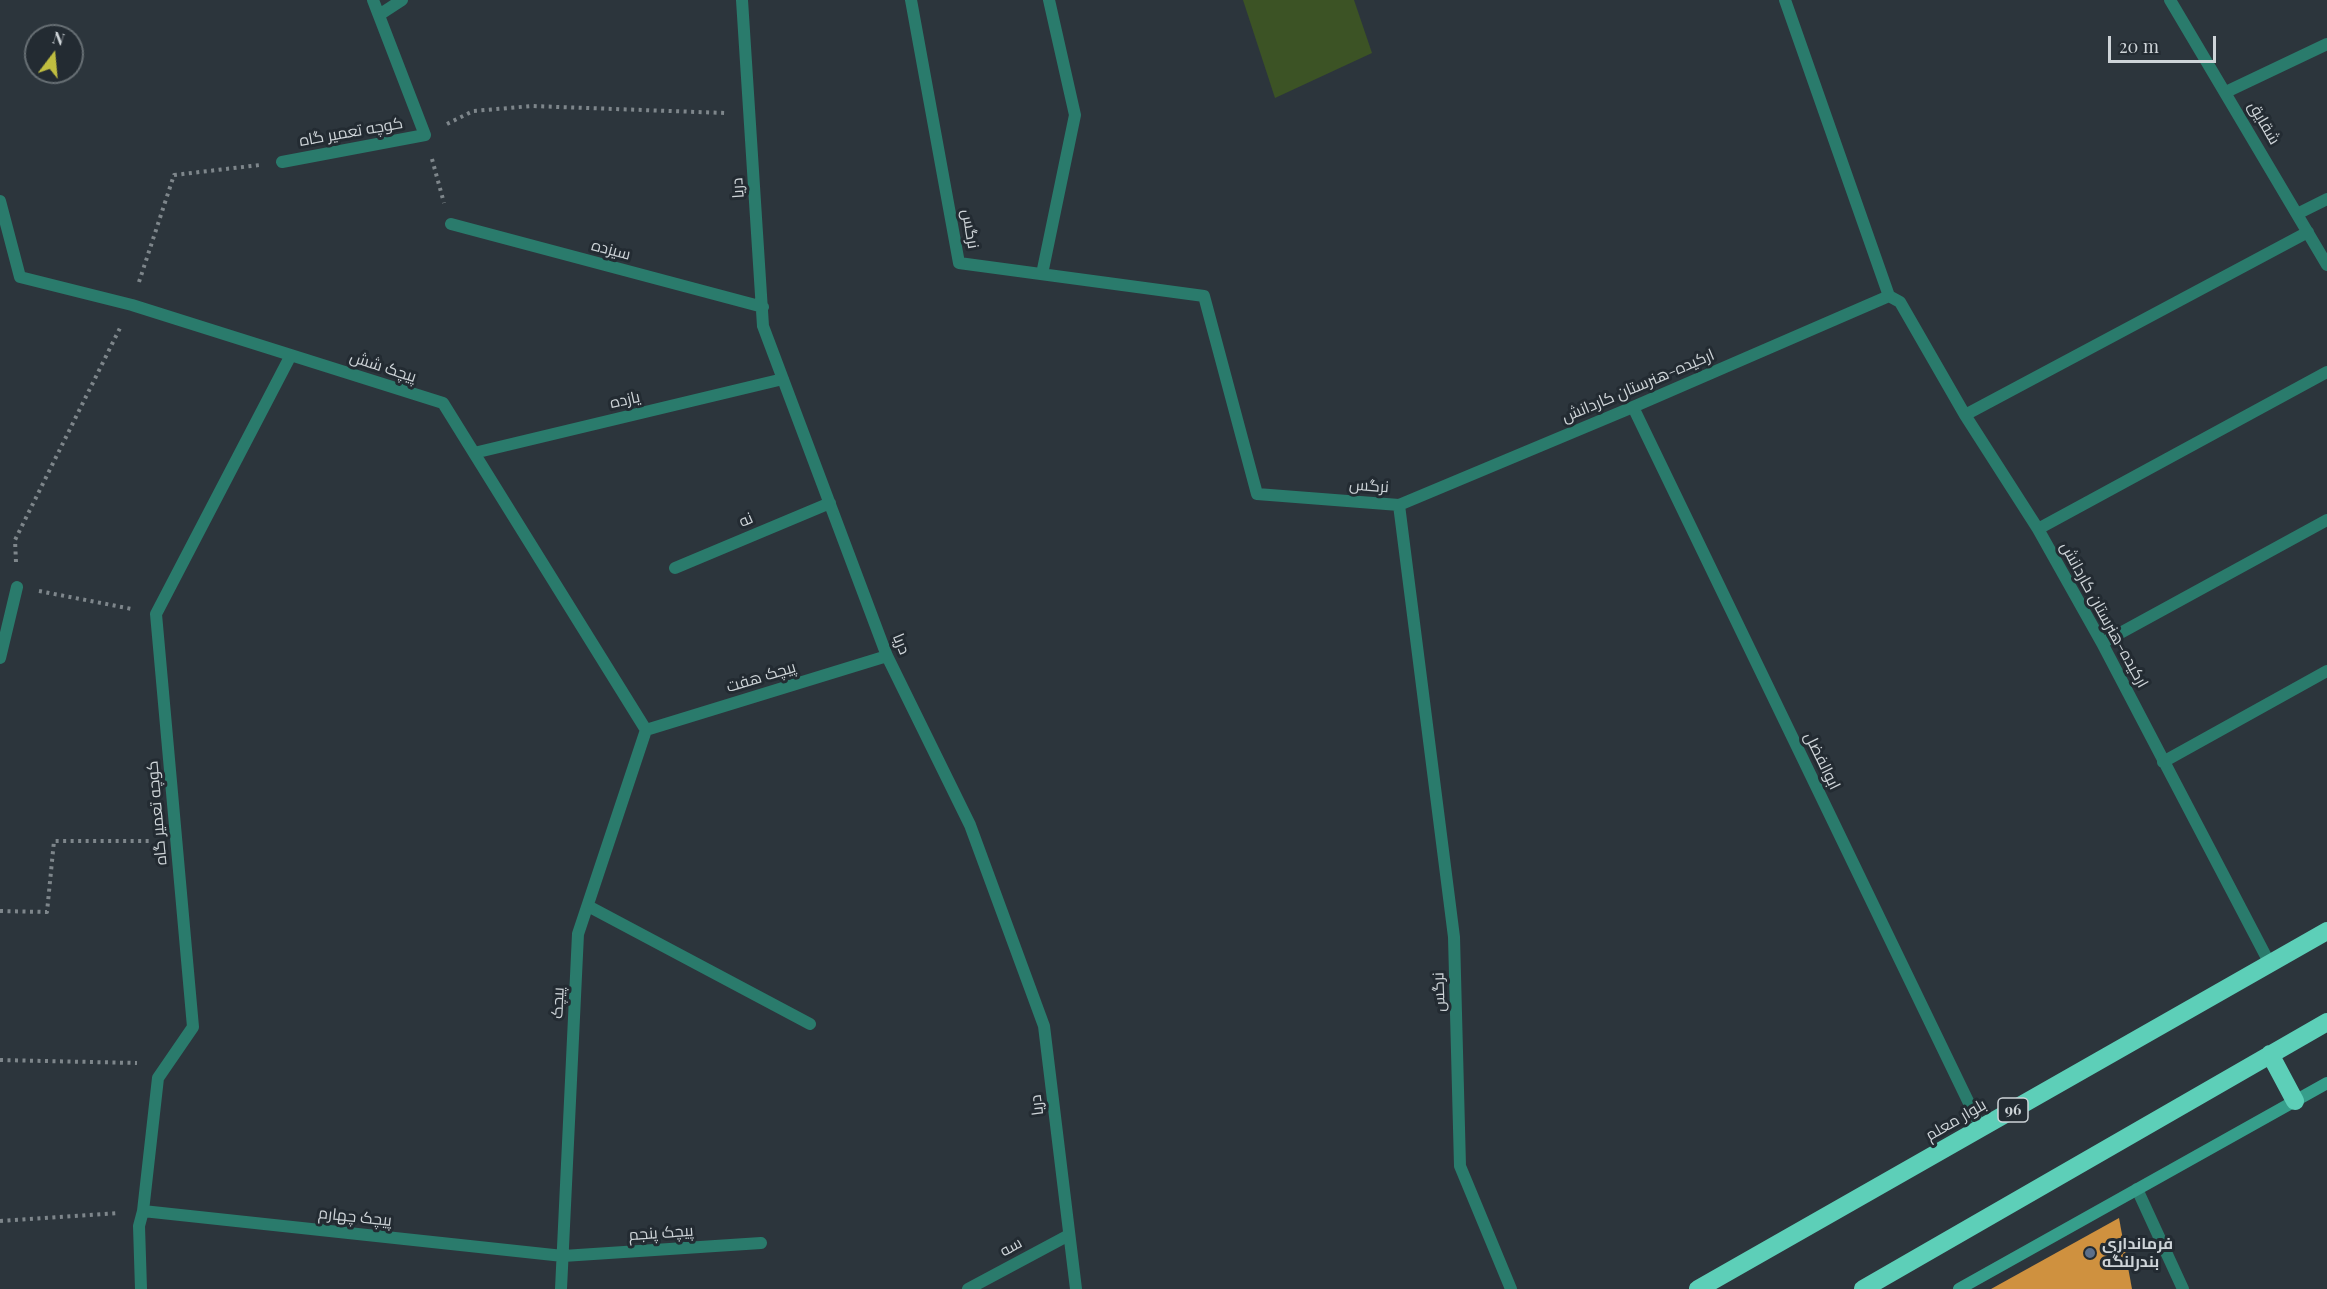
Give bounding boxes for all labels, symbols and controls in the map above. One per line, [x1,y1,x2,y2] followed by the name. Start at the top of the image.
[24,24,84,84] north arrow
[2111,24,2219,62] scale bar
[50,26,67,50] text: N
[2119,34,2159,58] text: 20 m
[2244,98,2284,148] street label: شقایق
[298,113,404,151] street label: کوچه تعمیر گاه
[728,177,748,199] street label: دریا
[957,208,983,250] street label: نرگس
[589,236,633,264] street label: سیزده
[1559,345,1717,427] street label: ارکیده-هنرستان کاردانش
[347,347,419,387] street label: پیچک شش
[608,387,642,413] street label: یازده
[1348,475,1390,497] street label: نرگس
[736,509,756,531] street label: نه
[2056,539,2152,691] street label: ارکیده-هنرستان کاردانش
[888,631,914,657] street label: دریا
[724,657,798,697] street label: پیچک هفت
[1800,729,1844,793] street label: ابوالفضل
[143,760,171,866] street label: کوچه تعمیر گاه
[1429,972,1449,1012] street label: نرگس
[548,987,568,1019] street label: پیچک
[1026,1093,1048,1117] street label: دریا
[1922,1095,1990,1145] street label: بلوار معلم
[1998,1098,2028,1122] road number: 96
[317,1204,393,1230] street label: پیچک چهارم
[628,1221,694,1245] street label: پیچک پنجم
[997,1233,1025,1261] street label: سه
[2102,1234,2173,1272] place label: فرمانداری بندرلنگه
[2083,1246,2097,1260] marker: فرمانداری بندرلنگه

